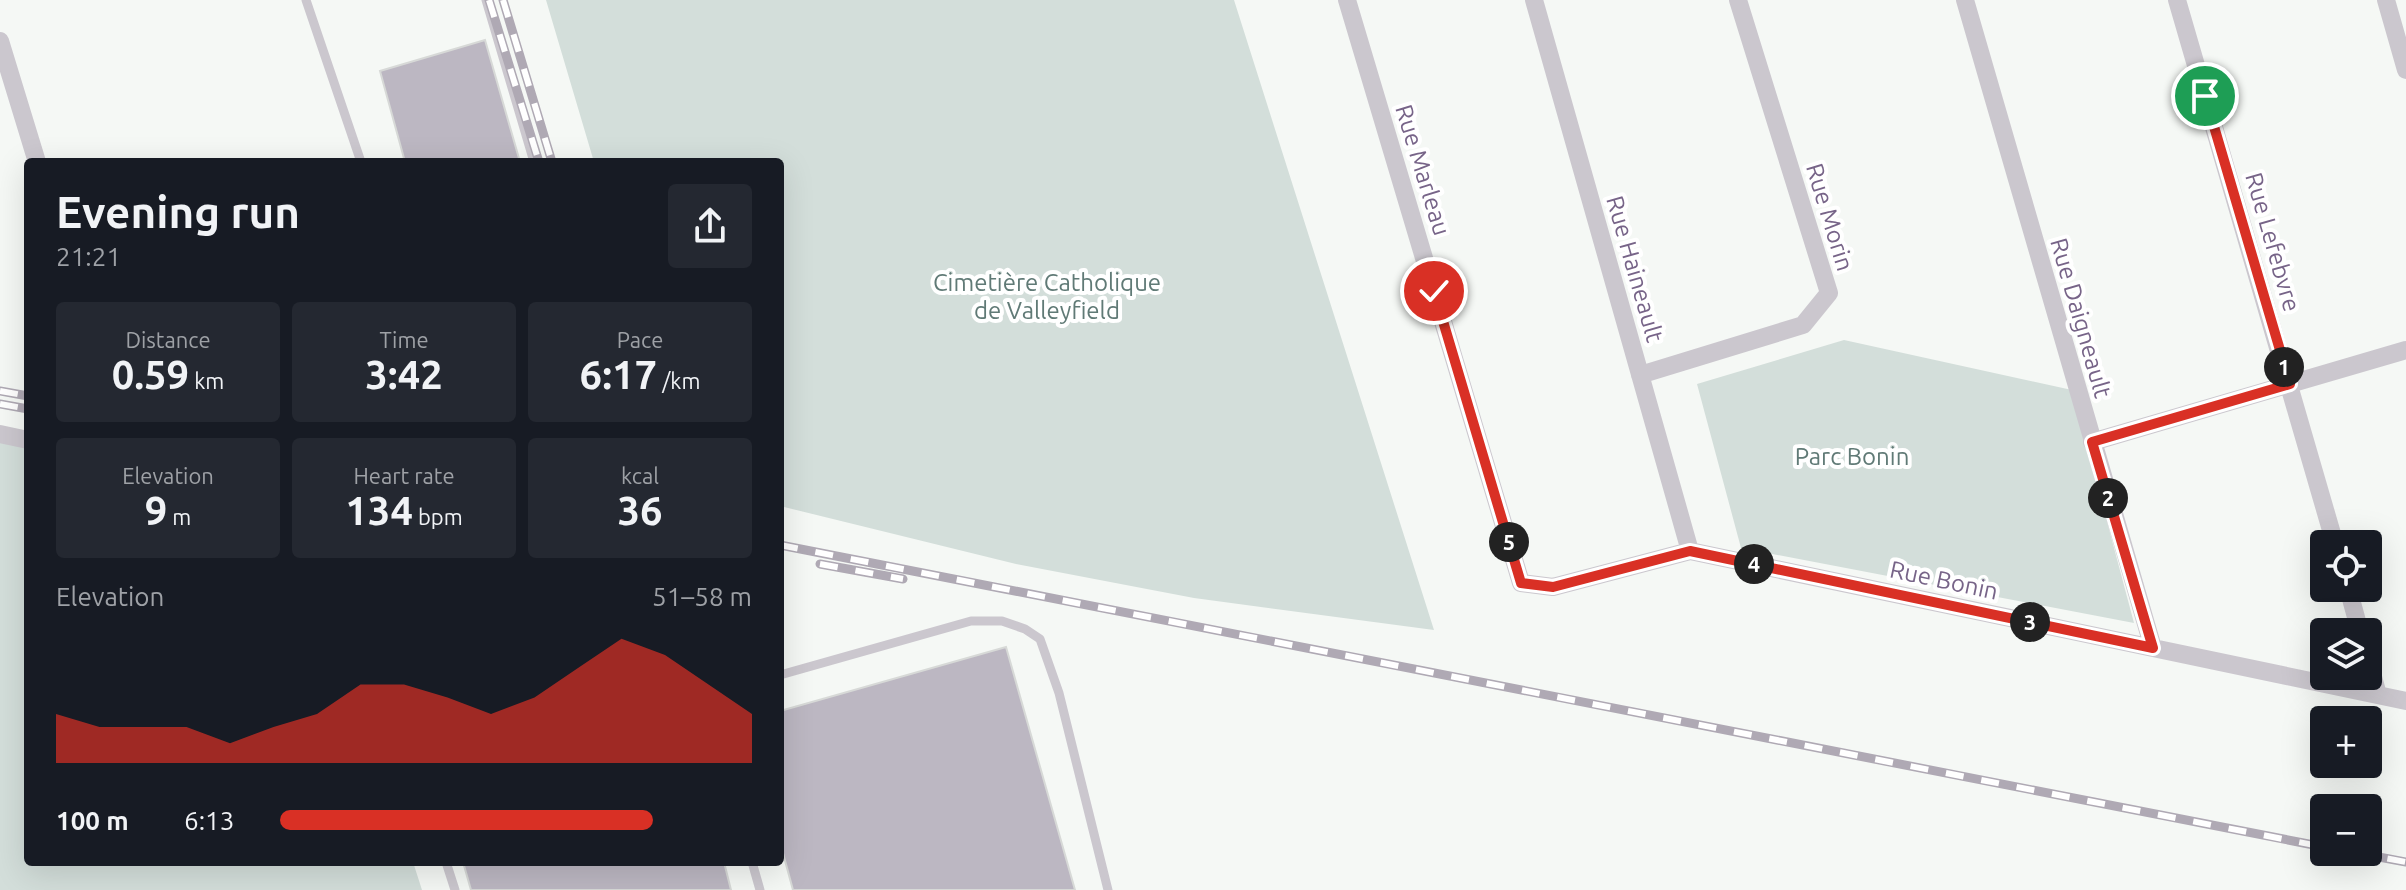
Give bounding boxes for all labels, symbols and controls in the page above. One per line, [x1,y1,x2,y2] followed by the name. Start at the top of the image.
[2171,62,2239,130] pin
[2183,74,2227,118] icon: arrive
[1390,101,1456,239] street label: Rue Marleau
[1801,160,1859,274] street label: Rue Morin
[2240,169,2306,315] street label: Rue Lefebvre
[668,184,752,268] button: share
[56,187,300,236] text: Evening run
[1601,193,1669,346] street label: Rue Haineault
[2045,235,2117,402] street label: Rue Daigneault
[56,242,121,271] text: 21:21
[1400,257,1468,325] pin
[933,269,1161,324] park label: Cimetière Catholique de Valleyfield
[1412,269,1456,313] icon: check
[125,327,211,352] text: Distance
[379,327,429,352] text: Time
[617,327,663,352] text: Pace
[2264,347,2304,387] pin: 1
[112,352,189,397] text: 0.59
[365,352,443,397] text: 3:42
[580,352,657,397] text: 6:17
[2278,354,2290,379] text: 1
[189,368,224,393] text: km
[657,368,700,393] text: /km
[1795,443,1909,470] park label: Parc Bonin
[122,463,214,488] text: Elevation
[353,463,455,488] text: Heart rate
[621,463,659,488] text: kcal
[2088,478,2128,518] pin: 2
[2102,485,2114,510] text: 2
[145,488,167,533] text: 9
[345,488,413,533] text: 134
[617,488,663,533] text: 36
[167,504,191,529] text: m
[413,504,463,529] text: bpm
[1489,522,1529,562] pin: 5
[1503,529,1515,554] text: 5
[2310,530,2382,866] map controls
[2310,530,2382,602] button: locate
[1734,544,1774,584] pin: 4
[1748,551,1760,576] text: 4
[1887,555,2001,605] street label: Rue Bonin
[56,582,164,611] text: Elevation
[652,582,752,611] text: 51–58 m
[2010,602,2050,642] pin: 3
[2024,609,2036,634] text: 3
[2310,618,2382,690] button: layers
[2310,706,2382,778] button: +
[2310,794,2382,866] button: −
[56,806,129,835] text: 100 m
[184,806,234,835] text: 6:13

